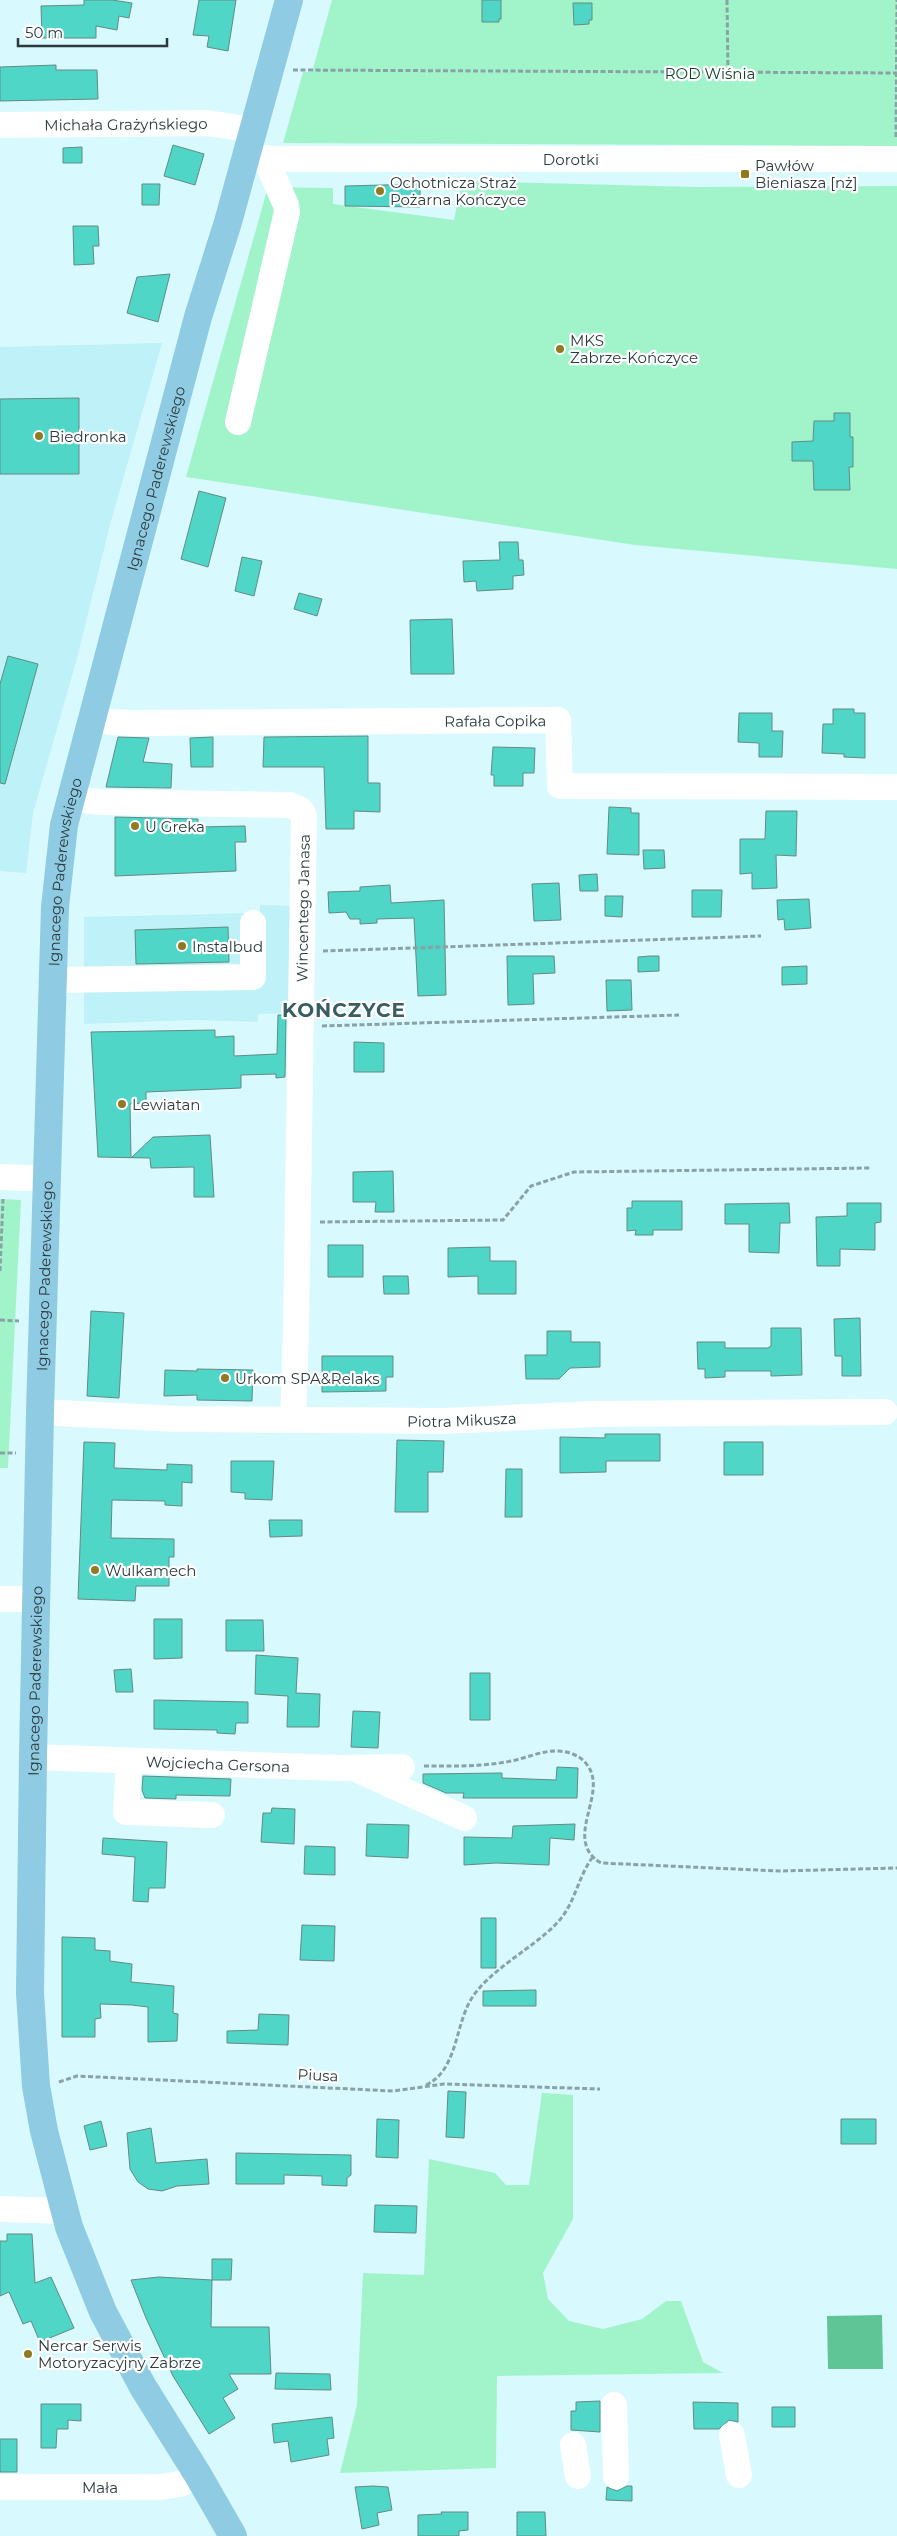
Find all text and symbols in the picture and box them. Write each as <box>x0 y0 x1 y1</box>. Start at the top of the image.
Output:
scale bar <box>18 15 166 47</box>
text: 50 m <box>25 23 63 42</box>
park label: ROD Wiśnia <box>665 64 755 83</box>
street label: Michała Grażyńskiego <box>44 113 208 134</box>
street label: Dorotki <box>543 150 599 169</box>
place label: Pawłów Bieniasza [nż] <box>755 156 858 192</box>
marker: Pawłów Bieniasza [nż] <box>739 168 751 180</box>
place label: Ochotnicza Straż Pożarna Kończyce <box>390 173 526 209</box>
marker: Ochotnicza Straż Pożarna Kończyce <box>374 185 386 197</box>
place label: MKS Zabrze-Kończyce <box>570 331 698 367</box>
marker: MKS Zabrze-Kończyce <box>554 343 566 355</box>
street label: Ignacego Paderewskiego <box>122 384 189 573</box>
place label: Biedronka <box>49 427 127 446</box>
marker: Biedronka <box>33 430 45 442</box>
street label: Rafała Copika <box>444 711 546 730</box>
street label: Ignacego Paderewskiego <box>44 776 86 967</box>
place label: U Greka <box>145 817 205 836</box>
marker: U Greka <box>129 820 141 832</box>
street label: Wincentego Janasa <box>292 834 314 982</box>
place label: Instalbud <box>192 937 263 956</box>
marker: Instalbud <box>176 940 188 952</box>
district label: KOŃCZYCE <box>282 998 406 1022</box>
place label: Lewiatan <box>132 1095 200 1114</box>
marker: Lewiatan <box>116 1098 128 1110</box>
street label: Ignacego Paderewskiego <box>32 1180 56 1371</box>
place label: Urkom SPA&Relaks <box>235 1369 380 1388</box>
marker: Urkom SPA&Relaks <box>219 1372 231 1384</box>
street label: Piotra Mikusza <box>407 1408 517 1431</box>
place label: Wulkamech <box>105 1561 196 1580</box>
marker: Wulkamech <box>89 1564 101 1576</box>
street label: Ignacego Paderewskiego <box>23 1585 46 1776</box>
street label: Wojciecha Gersona <box>145 1752 290 1776</box>
street label: Piusa <box>297 2064 339 2086</box>
place label: Nercar Serwis Motoryzacyjny Zabrze <box>38 2336 201 2372</box>
marker: Nercar Serwis Motoryzacyjny Zabrze <box>22 2348 34 2360</box>
street label: Mała <box>82 2478 118 2497</box>

